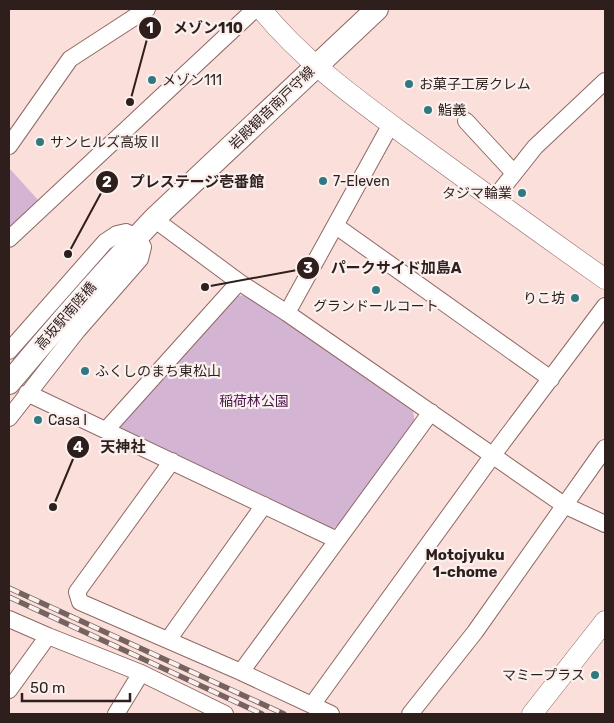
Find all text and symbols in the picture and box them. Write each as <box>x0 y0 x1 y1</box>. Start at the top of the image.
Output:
callout: メゾン110 <box>138 13 253 43</box>
text: 1 <box>146 19 154 37</box>
text: メゾン110 <box>173 19 243 37</box>
street label: 岩殿観音南戸守線 <box>226 63 318 153</box>
place label: メゾン111 <box>162 72 222 89</box>
marker: メゾン111 <box>146 74 158 86</box>
place label: お菓子工房クレム <box>419 76 531 93</box>
marker: お菓子工房クレム <box>403 78 415 90</box>
place label: 鮨義 <box>438 102 466 119</box>
marker: 鮨義 <box>422 104 434 116</box>
place label: サンヒルズ高坂Ⅱ <box>50 134 162 151</box>
marker: サンヒルズ高坂Ⅱ <box>34 136 46 148</box>
callout: プレステージ壱番館 <box>95 167 275 197</box>
text: 2 <box>102 173 112 191</box>
text: プレステージ壱番館 <box>130 173 264 191</box>
place label: 7-Eleven <box>333 173 390 190</box>
marker: 7-Eleven <box>317 175 329 187</box>
place label: タジマ輪業 <box>442 185 512 202</box>
marker: タジマ輪業 <box>516 187 528 199</box>
callout: パークサイド加島A <box>295 253 471 283</box>
text: 3 <box>303 259 313 277</box>
text: パークサイド加島A <box>331 259 462 277</box>
street label: 高坂駅南陸橋 <box>32 279 100 353</box>
marker: グランドールコート <box>370 284 382 296</box>
place label: りこ坊 <box>523 290 565 307</box>
marker: りこ坊 <box>569 292 581 304</box>
place label: グランドールコート <box>313 298 439 315</box>
place label: ふくしのまち東松山 <box>95 363 221 380</box>
marker: ふくしのまち東松山 <box>79 365 91 377</box>
park label: 稲荷林公園 <box>219 393 289 410</box>
place label: Casa I <box>48 412 87 429</box>
marker: Casa I <box>32 414 44 426</box>
callout: 天神社 <box>66 432 156 462</box>
text: 4 <box>73 438 83 456</box>
text: 天神社 <box>100 438 146 456</box>
district label: Motojyuku 1-chome <box>425 546 505 581</box>
place label: マミープラス <box>502 667 585 684</box>
marker: マミープラス <box>589 669 601 681</box>
scale bar <box>22 670 130 702</box>
text: 50 m <box>30 679 65 697</box>

